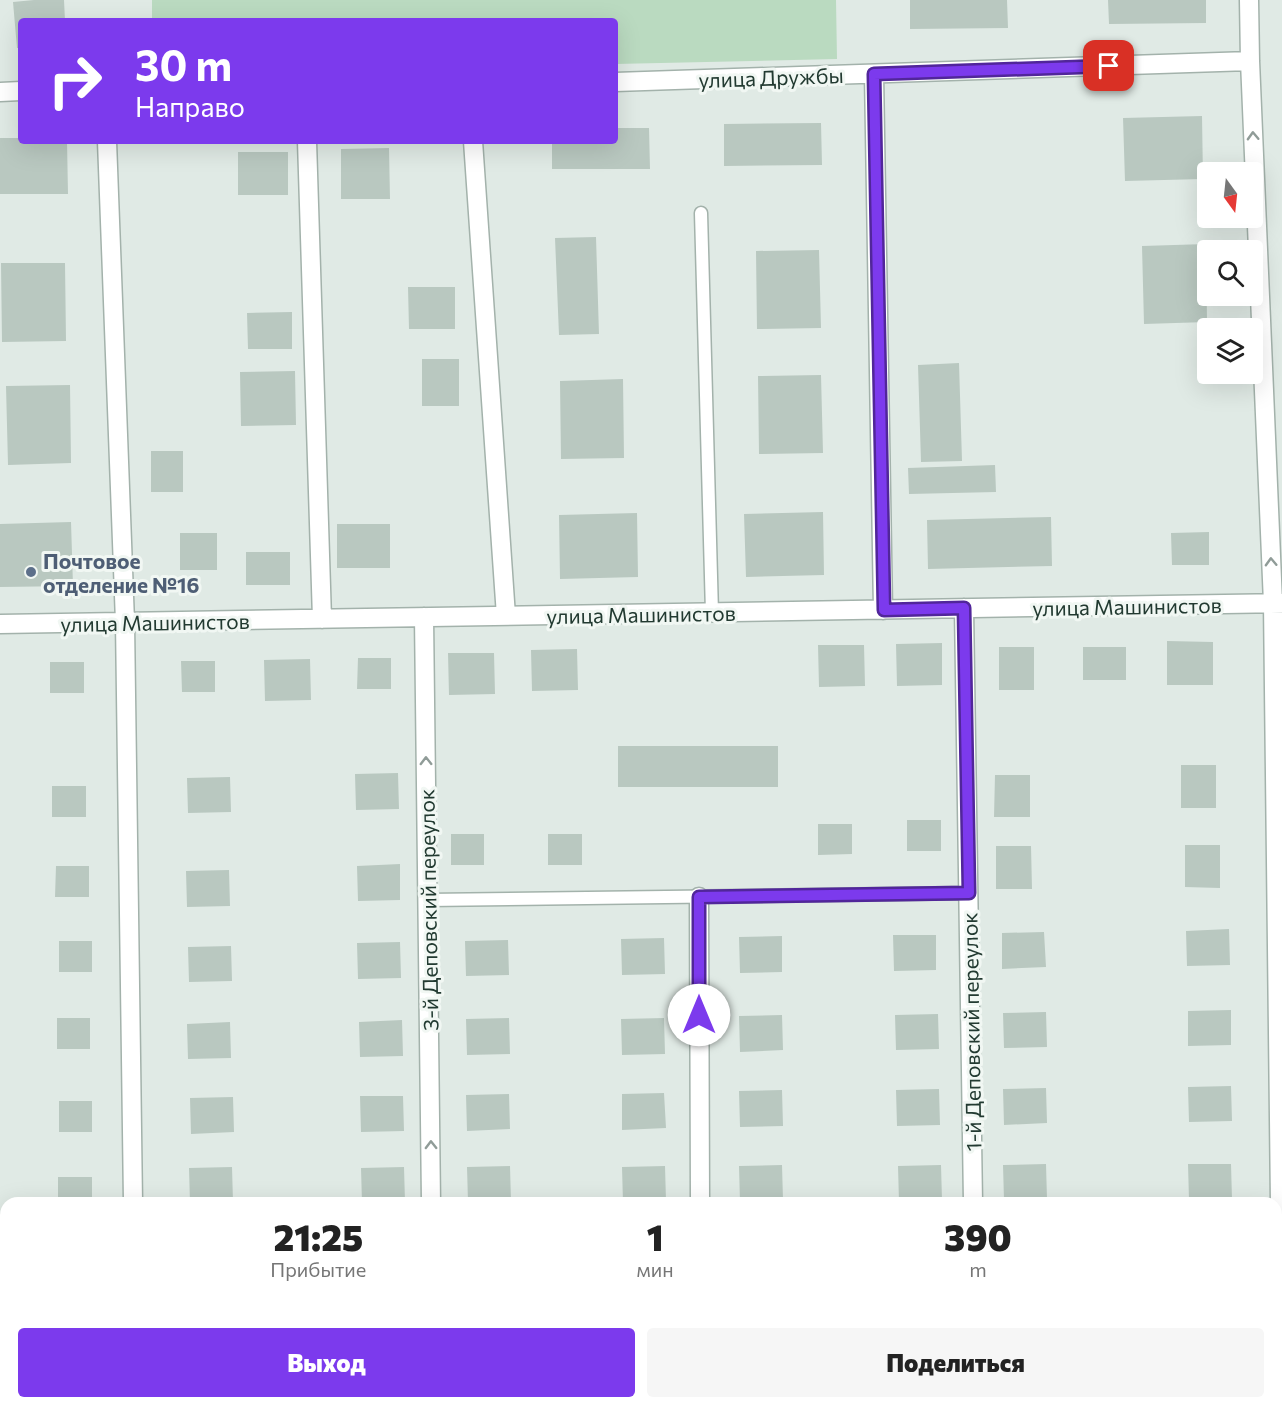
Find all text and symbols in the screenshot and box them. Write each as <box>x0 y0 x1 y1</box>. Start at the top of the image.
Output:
text: 30 m <box>135 38 232 90</box>
pin <box>1083 40 1134 91</box>
icon: right <box>36 42 114 120</box>
icon: arrive <box>1092 49 1125 82</box>
street label: улица Дружбы <box>698 62 844 92</box>
text: Направо <box>135 90 245 123</box>
one-way arrow <box>1247 131 1260 140</box>
north arrow <box>1197 162 1263 228</box>
map controls <box>1197 162 1263 384</box>
button: search <box>1197 240 1263 306</box>
button: layers <box>1197 318 1263 384</box>
place label: Почтовое отделение №16 <box>43 548 199 597</box>
one-way arrow <box>1265 557 1277 566</box>
marker: Почтовое отделение №16 <box>24 565 38 579</box>
street label: улица Машинистов <box>1032 592 1222 620</box>
street label: улица Машинистов <box>546 600 736 628</box>
street label: улица Машинистов <box>60 608 250 636</box>
one-way arrow <box>419 756 432 765</box>
street label: 3-й Деповский переулок <box>413 789 443 1031</box>
street label: 1-й Деповский переулок <box>956 912 986 1152</box>
position arrow <box>667 983 731 1047</box>
one-way arrow <box>425 1140 437 1149</box>
text: 21:25 <box>273 1214 363 1258</box>
text: 1 <box>647 1214 664 1258</box>
text: 390 <box>944 1214 1012 1258</box>
text: Прибытие <box>270 1257 366 1281</box>
text: мин <box>637 1257 674 1281</box>
text: m <box>969 1257 987 1281</box>
button: Выход <box>18 1328 635 1397</box>
button: Поделиться <box>647 1328 1264 1397</box>

